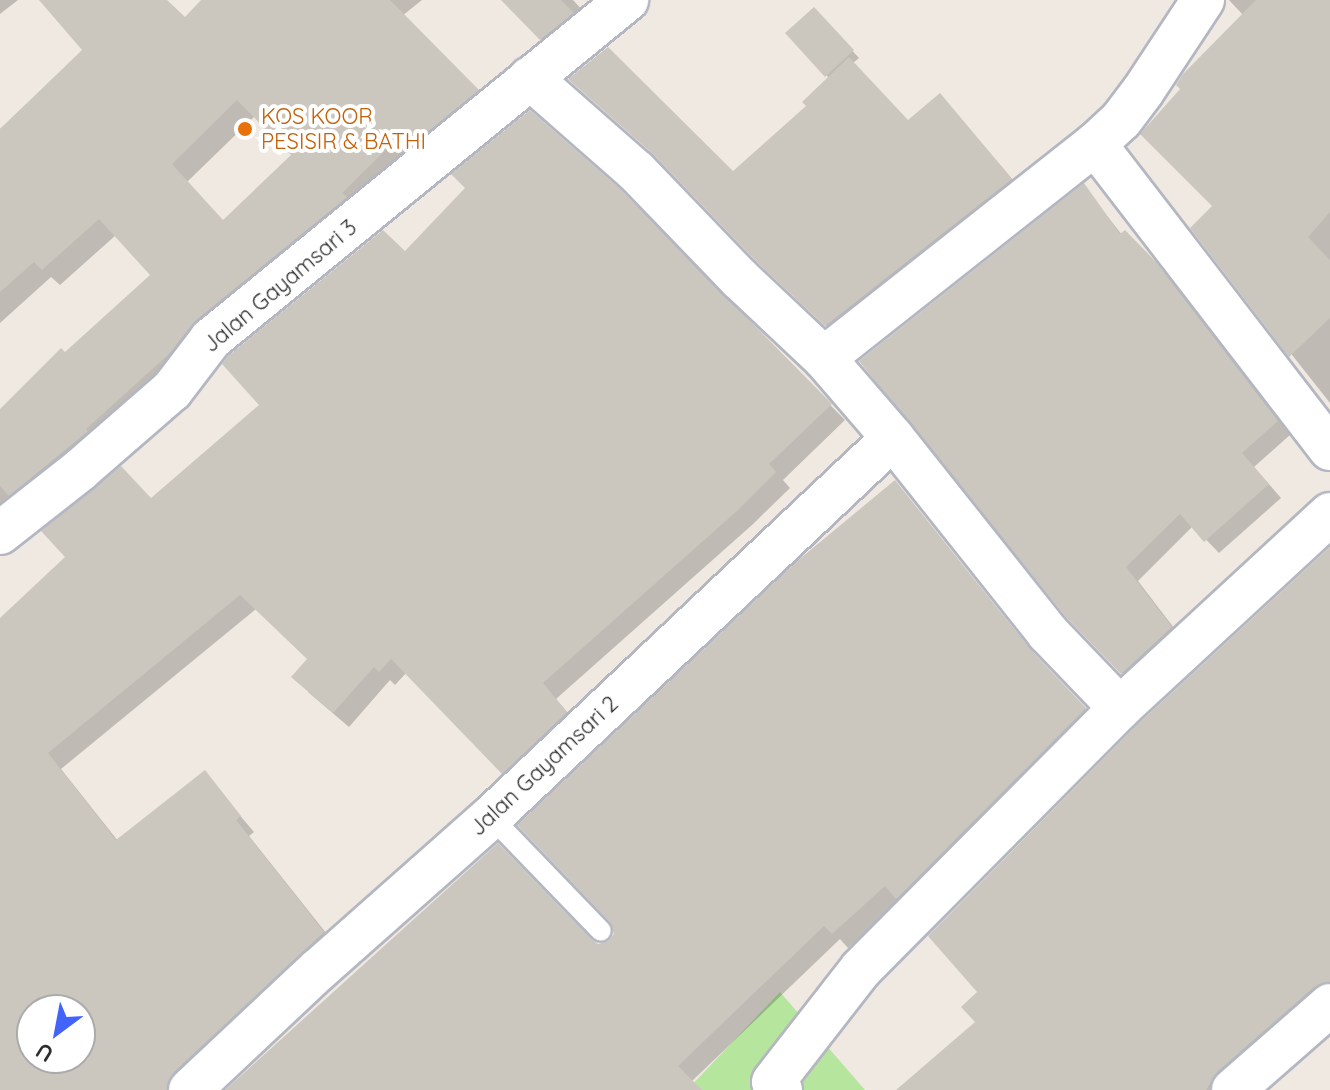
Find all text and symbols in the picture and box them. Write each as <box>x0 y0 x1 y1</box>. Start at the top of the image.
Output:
place label: KOS KOOR PESISIR & BATHI <box>261 103 426 154</box>
marker: KOS KOOR PESISIR & BATHI <box>236 120 254 138</box>
street label: Jalan Gayamsari 3 <box>198 214 362 358</box>
street label: Jalan Gayamsari 2 <box>464 691 624 841</box>
north arrow <box>16 994 96 1074</box>
text: U <box>30 1037 58 1069</box>

